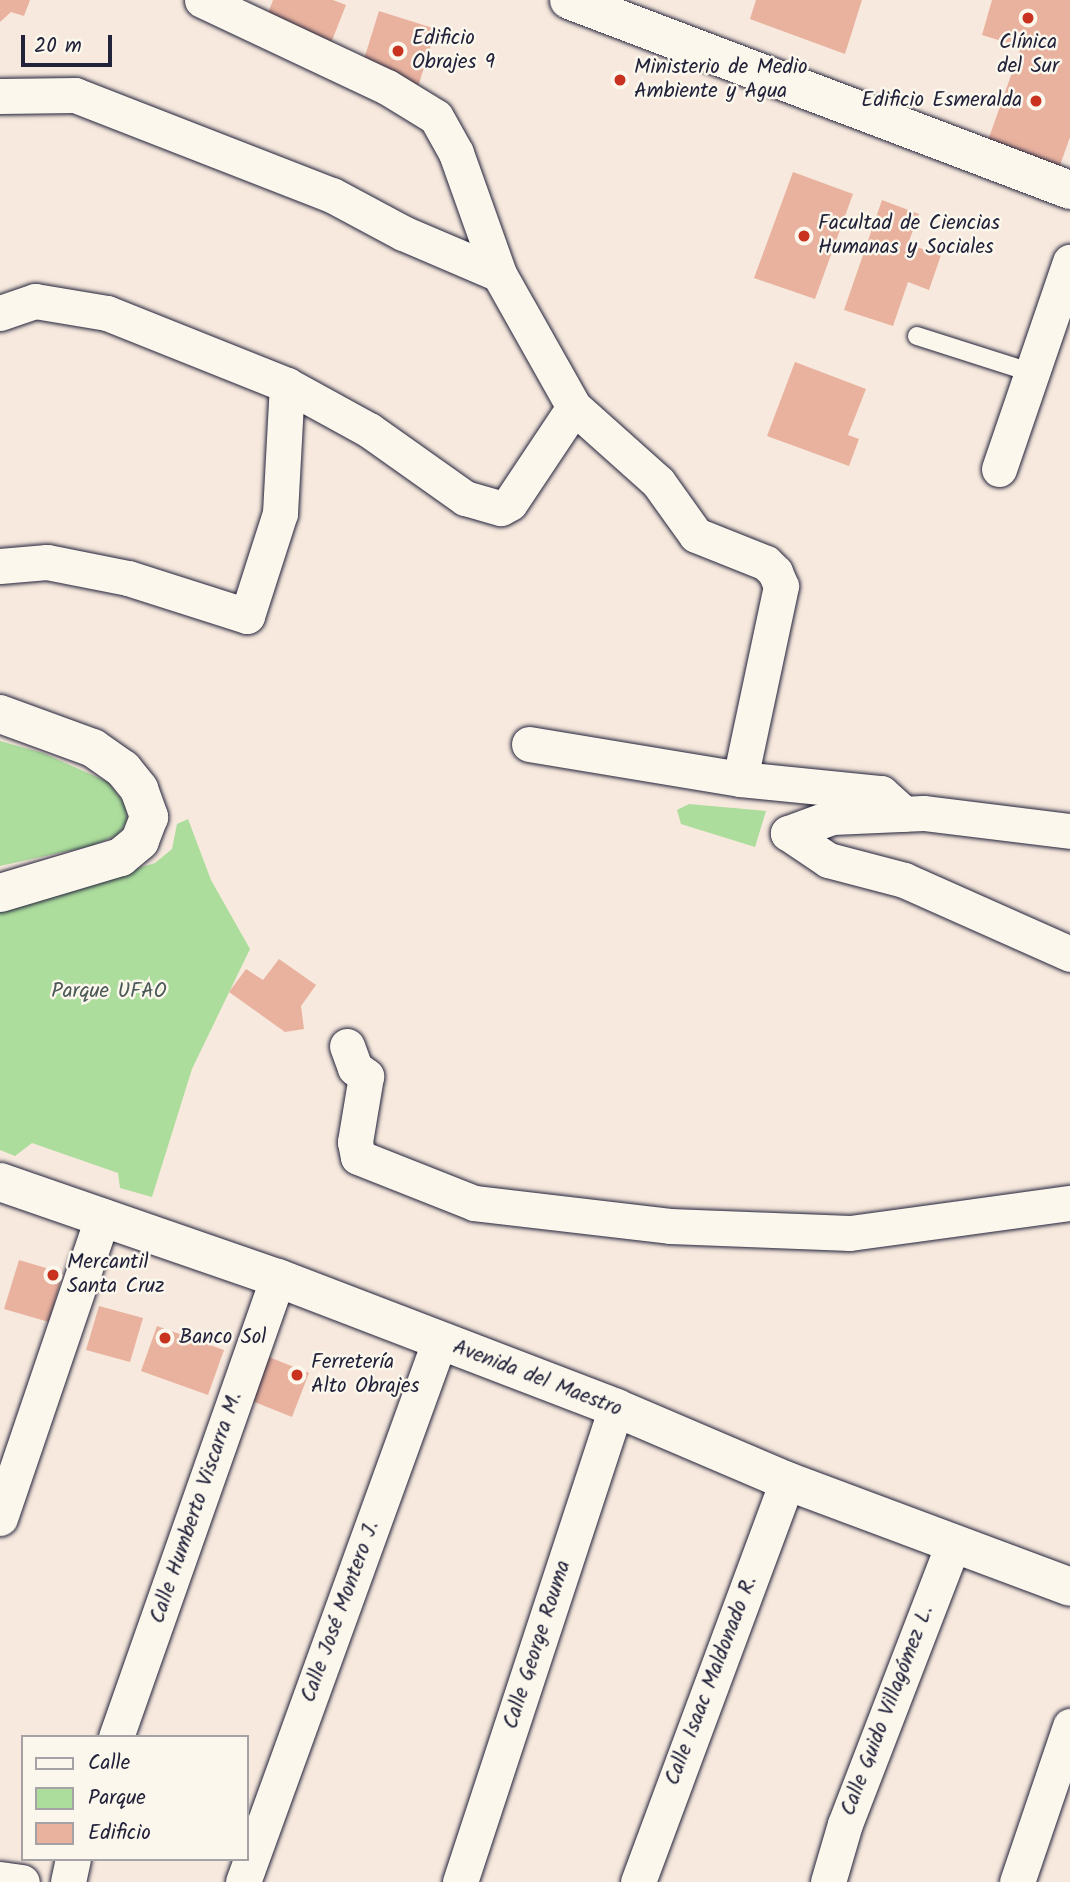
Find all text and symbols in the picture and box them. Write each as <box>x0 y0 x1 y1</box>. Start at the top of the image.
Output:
marker: Clínica del Sur <box>1018 8 1038 28</box>
scale bar <box>24 21 116 65</box>
place label: Edificio Obrajes 9 <box>412 26 495 76</box>
text: 20 m <box>34 30 82 63</box>
place label: Clínica del Sur <box>997 30 1059 80</box>
marker: Edificio Obrajes 9 <box>390 43 406 59</box>
place label: Ministerio de Medio Ambiente y Agua <box>634 55 808 105</box>
marker: Ministerio de Medio Ambiente y Agua <box>612 72 628 88</box>
place label: Edificio Esmeralda <box>861 88 1022 114</box>
marker: Edificio Esmeralda <box>1028 93 1044 109</box>
place label: Facultad de Ciencias Humanas y Sociales <box>818 211 1000 261</box>
marker: Facultad de Ciencias Humanas y Sociales <box>796 228 812 244</box>
park label: Parque UFAO <box>51 979 167 1005</box>
place label: Mercantil Santa Cruz <box>67 1250 164 1300</box>
marker: Mercantil Santa Cruz <box>45 1267 61 1283</box>
place label: Banco Sol <box>179 1325 267 1351</box>
marker: Banco Sol <box>157 1330 173 1346</box>
street label: Avenida del Maestro <box>449 1335 625 1423</box>
place label: Ferretería Alto Obrajes <box>311 1350 419 1400</box>
marker: Ferretería Alto Obrajes <box>289 1367 305 1383</box>
street label: Calle Humberto Viscarra M. <box>146 1389 248 1627</box>
street label: Calle José Montero J. <box>296 1518 386 1706</box>
street label: Calle George Rouma <box>499 1558 577 1732</box>
street label: Calle Isaac Maldonado R. <box>661 1573 763 1789</box>
street label: Calle Guido Villagómez L. <box>836 1602 940 1820</box>
legend <box>21 1735 248 1861</box>
text: Calle <box>88 1747 130 1780</box>
text: Parque <box>88 1782 146 1815</box>
text: Edificio <box>88 1817 151 1850</box>

